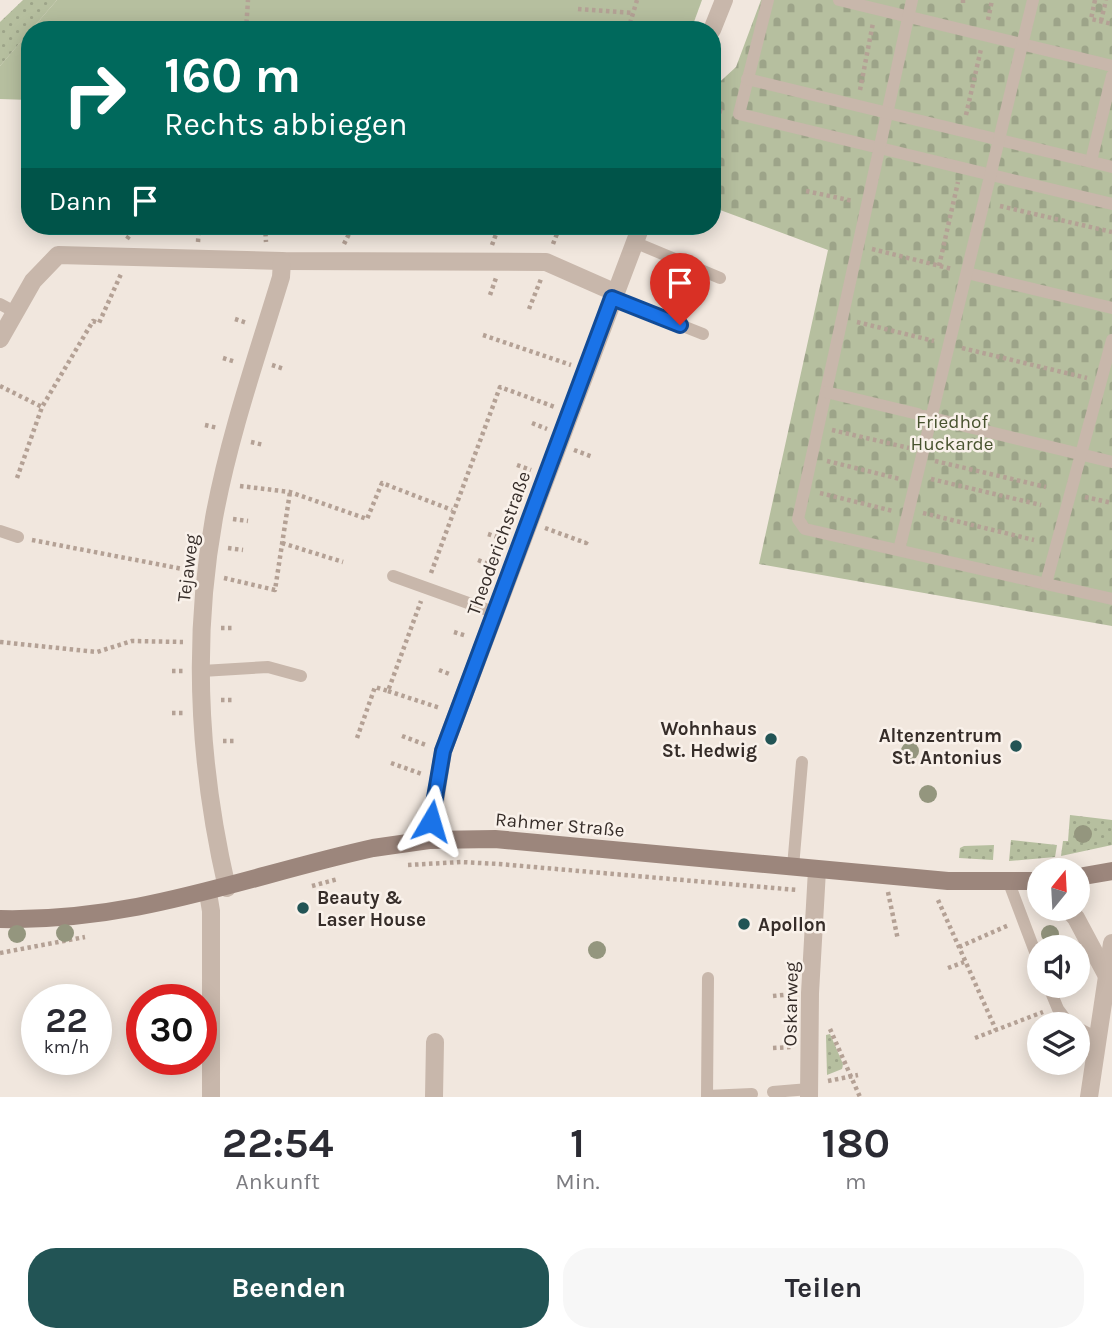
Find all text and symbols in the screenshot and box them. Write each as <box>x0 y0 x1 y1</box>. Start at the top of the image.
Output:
text: 160 m <box>164 47 301 104</box>
icon: right <box>49 49 140 140</box>
text: Rechts abbiegen <box>164 106 408 143</box>
icon: arrive <box>126 182 164 220</box>
text: Dann <box>49 186 112 217</box>
pin <box>650 253 710 325</box>
icon: arrive <box>661 264 699 302</box>
park label: Friedhof Huckarde <box>910 411 994 455</box>
street label: Theoderichstraße <box>463 468 535 618</box>
street label: Tejaweg <box>173 533 203 603</box>
place label: Wohnhaus St. Hedwig <box>660 718 757 762</box>
place label: Altenzentrum St. Antonius <box>879 725 1002 769</box>
marker: Wohnhaus St. Hedwig <box>763 731 779 747</box>
marker: Altenzentrum St. Antonius <box>1008 738 1024 754</box>
position arrow <box>394 784 468 858</box>
street label: Rahmer Straße <box>494 808 626 842</box>
north arrow <box>1027 858 1090 920</box>
map controls <box>1027 858 1090 1075</box>
place label: Beauty & Laser House <box>317 887 426 931</box>
marker: Beauty & Laser House <box>295 900 311 916</box>
place label: Apollon <box>758 914 826 936</box>
marker: Apollon <box>736 916 752 932</box>
button: sound <box>1027 935 1090 998</box>
street label: Oskarweg <box>779 961 803 1046</box>
speed limit sign: 30 <box>126 984 217 1075</box>
text: 22 <box>45 1000 88 1041</box>
button: layers <box>1027 1012 1090 1075</box>
text: km/h <box>44 1036 89 1058</box>
text: 22:54 <box>222 1118 333 1168</box>
text: 1 <box>570 1118 585 1168</box>
text: 180 <box>821 1118 890 1168</box>
text: Ankunft <box>235 1168 320 1195</box>
text: Min. <box>555 1168 600 1195</box>
text: m <box>845 1168 867 1195</box>
button: Beenden <box>28 1248 549 1328</box>
button: Teilen <box>563 1248 1084 1328</box>

